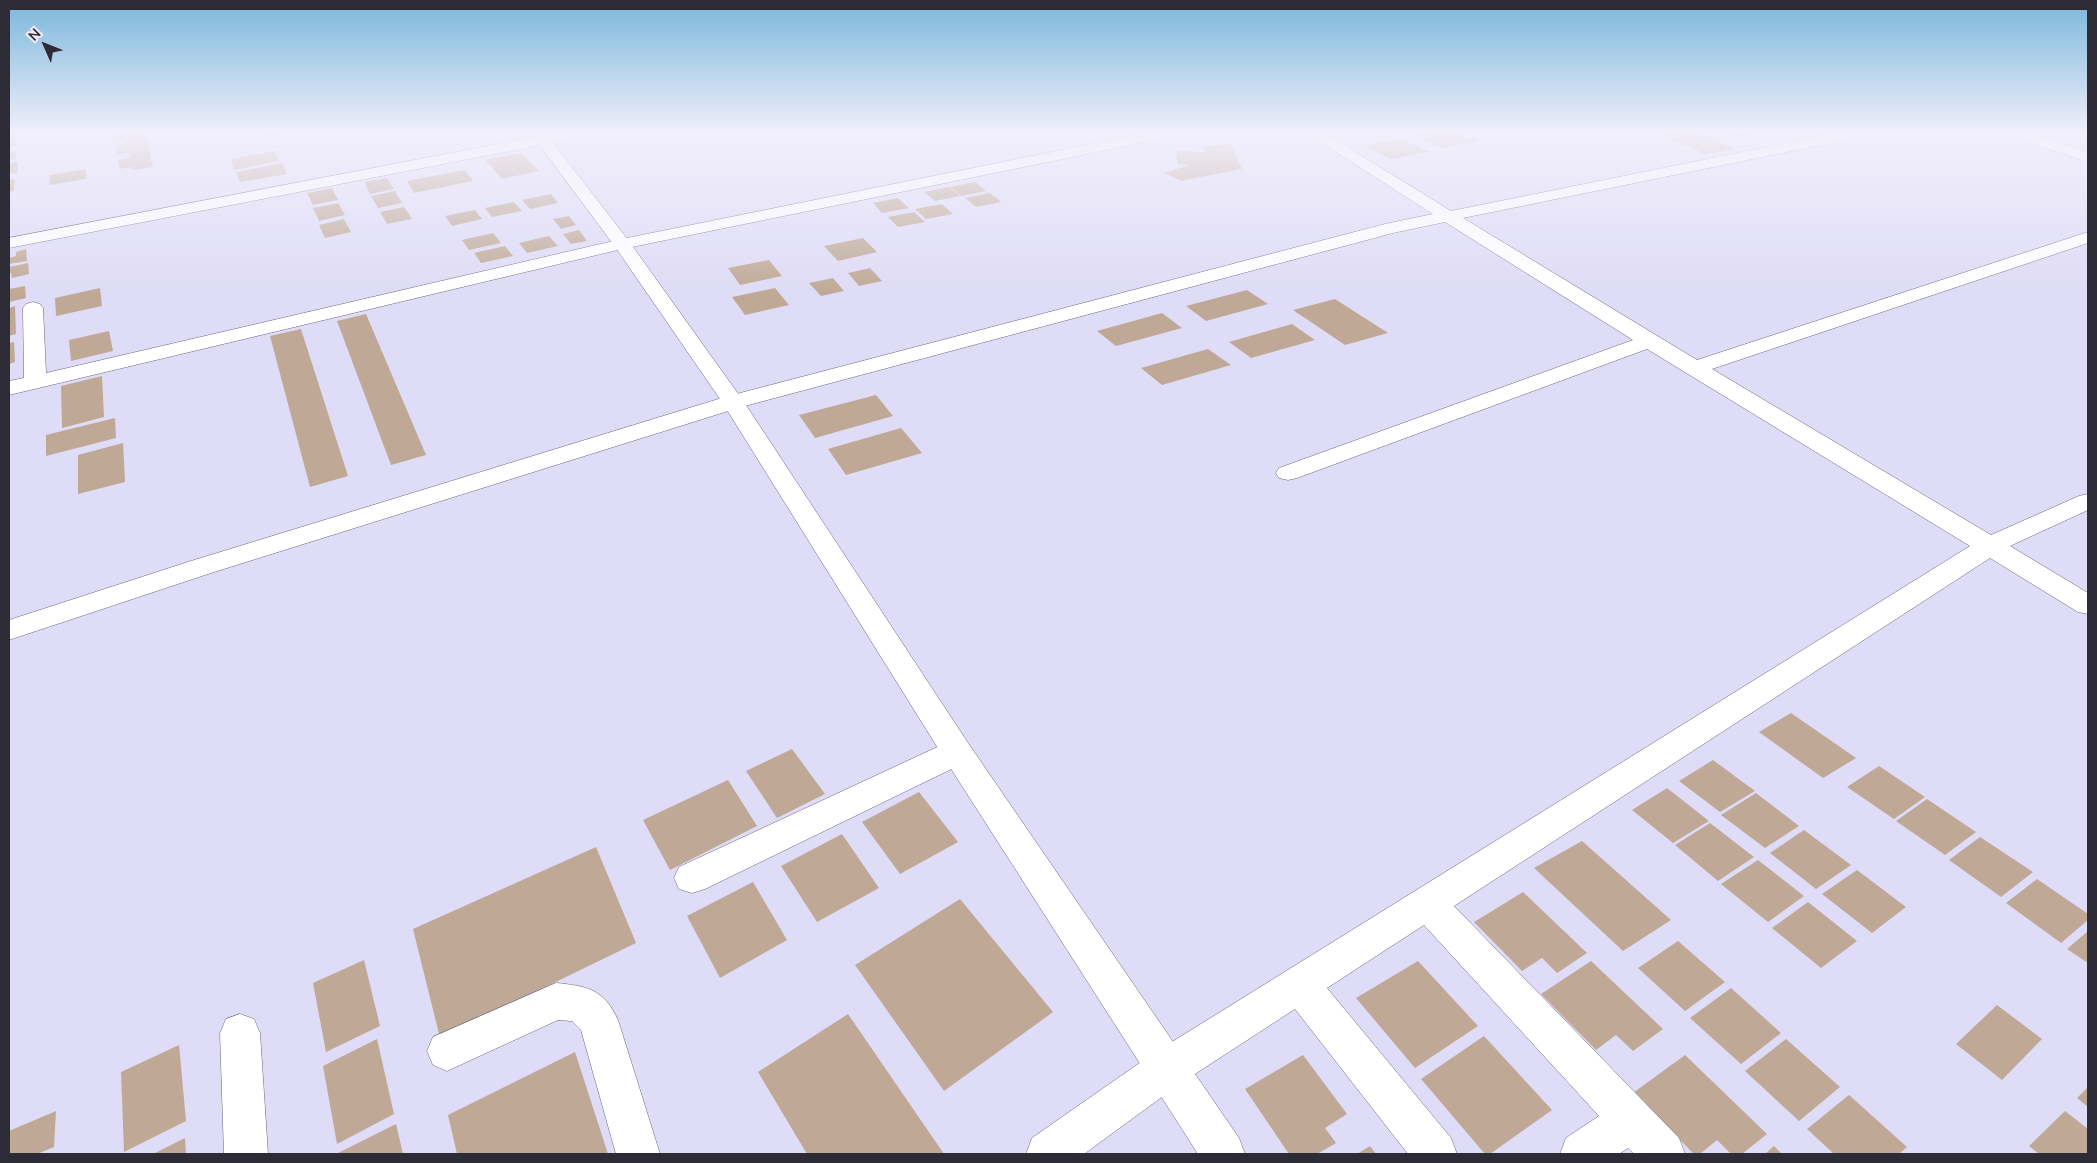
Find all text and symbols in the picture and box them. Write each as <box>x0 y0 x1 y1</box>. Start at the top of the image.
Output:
north arrow <box>20 20 70 70</box>
text: N <box>24 25 44 45</box>

